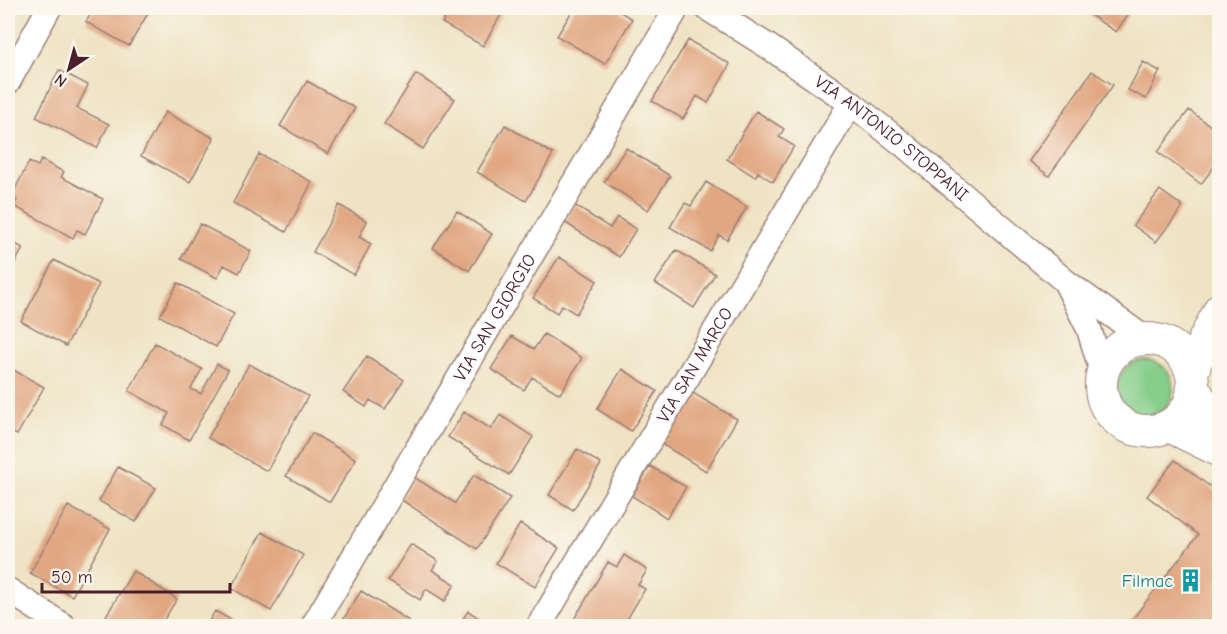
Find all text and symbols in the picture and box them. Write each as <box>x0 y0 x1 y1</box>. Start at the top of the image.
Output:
north arrow <box>39 39 99 99</box>
text: N <box>51 70 70 91</box>
street label: VIA ANTONIO STOPPANI <box>811 71 973 205</box>
street label: VIA SAN GIORGIO <box>449 250 540 385</box>
street label: VIA SAN MARCO <box>652 304 737 426</box>
scale bar <box>42 556 230 594</box>
text: 50 m <box>51 567 93 588</box>
building icon: Filmac <box>1178 568 1204 594</box>
place label: Filmac <box>1122 571 1173 592</box>

